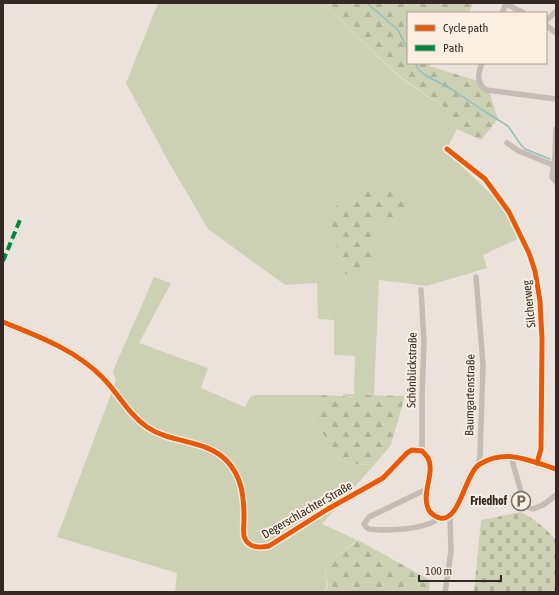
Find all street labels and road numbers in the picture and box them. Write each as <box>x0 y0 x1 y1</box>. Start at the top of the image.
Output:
street label: Silcherweg <box>519 279 538 328</box>
street label: Schönblickstraße <box>404 332 420 408</box>
street label: Baumgartenstraße <box>462 354 478 436</box>
street label: Degerschlachter Straße <box>259 478 355 542</box>

